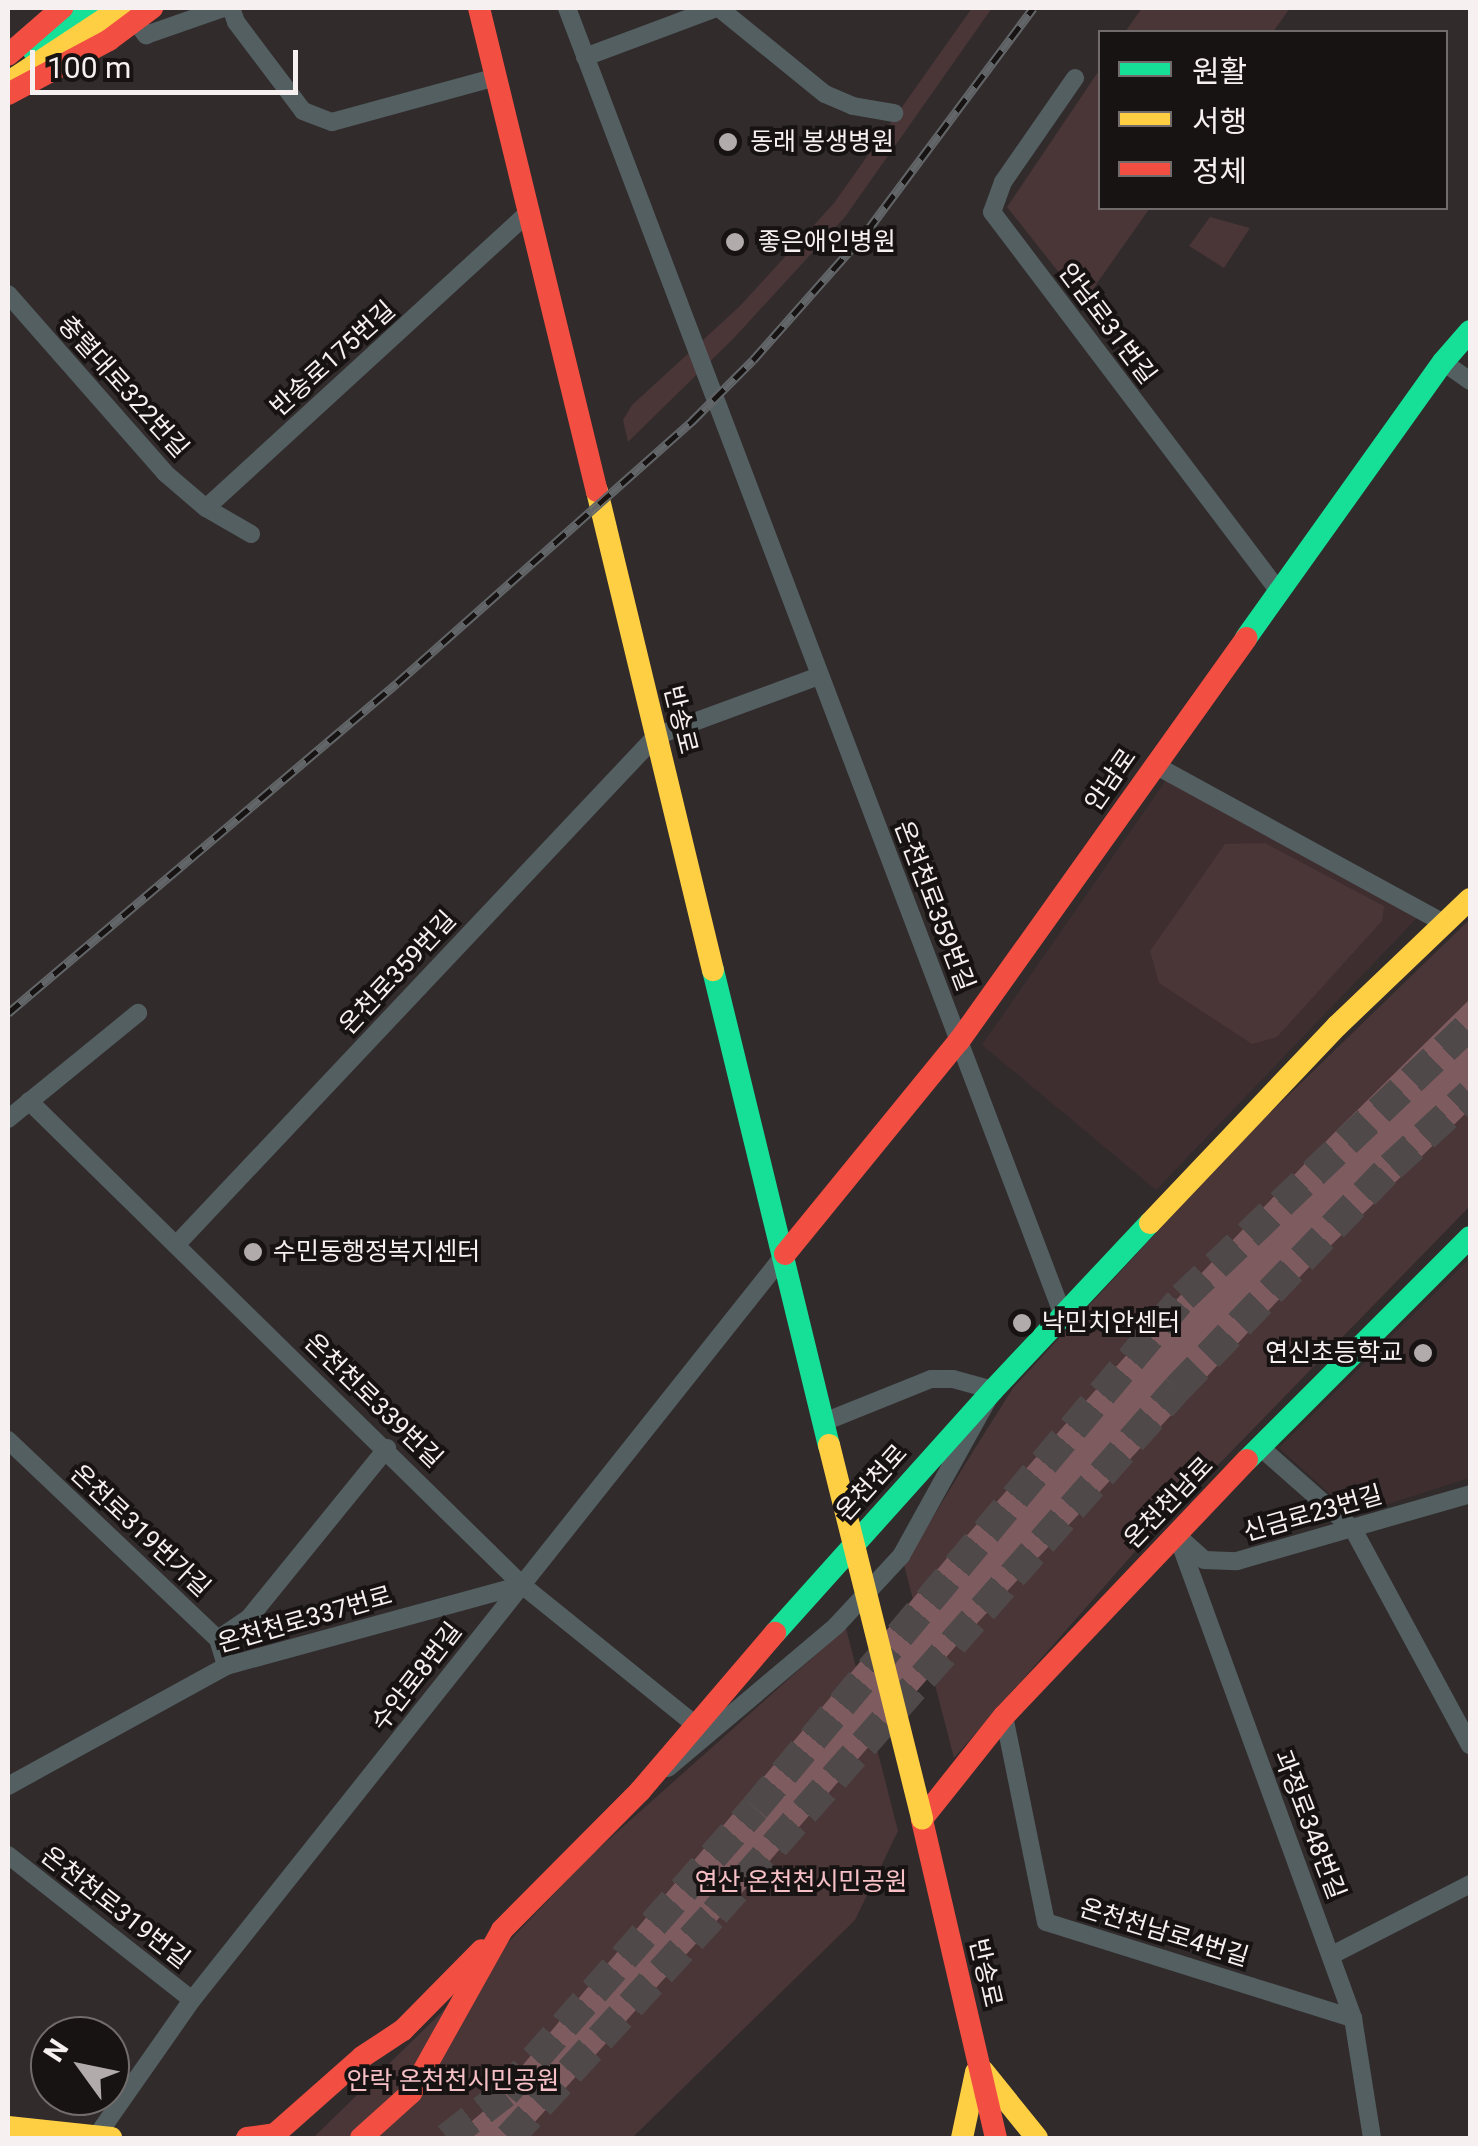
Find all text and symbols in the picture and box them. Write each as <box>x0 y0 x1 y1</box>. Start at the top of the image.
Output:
scale bar <box>35 30 302 92</box>
legend <box>1098 30 1448 210</box>
text: 100 m <box>47 50 131 85</box>
text: 원활 <box>1192 54 1247 89</box>
text: 서행 <box>1192 104 1247 139</box>
place label: 동래 봉생병원 <box>750 127 894 157</box>
marker: 동래 봉생병원 <box>715 129 741 155</box>
text: 정체 <box>1192 154 1247 189</box>
place label: 좋은애인병원 <box>758 227 896 257</box>
marker: 좋은애인병원 <box>722 229 748 255</box>
street label: 안남로31번길 <box>1052 258 1162 390</box>
street label: 반송로175번길 <box>265 295 401 423</box>
street label: 충렬대로322번길 <box>52 310 194 464</box>
street label: 반송로 <box>657 683 703 757</box>
street label: 안남로 <box>1079 743 1143 817</box>
street label: 온천천로359번길 <box>888 817 980 995</box>
street label: 온천로359번길 <box>333 905 463 1041</box>
place label: 수민동행정복지센터 <box>273 1237 480 1267</box>
marker: 수민동행정복지센터 <box>242 1241 264 1263</box>
place label: 낙민치안센터 <box>1042 1308 1180 1338</box>
marker: 낙민치안센터 <box>1011 1312 1033 1334</box>
street label: 온천천로339번길 <box>298 1328 448 1474</box>
place label: 연신초등학교 <box>1265 1338 1403 1368</box>
marker: 연신초등학교 <box>1412 1342 1434 1364</box>
street label: 온천천로 <box>830 1439 914 1527</box>
street label: 온천천남로 <box>1118 1451 1220 1555</box>
street label: 온천로319번가길 <box>64 1459 216 1603</box>
street label: 신금로23번길 <box>1240 1480 1386 1548</box>
street label: 온천천로337번로 <box>214 1581 396 1659</box>
street label: 수안로8번길 <box>365 1617 469 1737</box>
street label: 과정로348번길 <box>1267 1746 1351 1904</box>
street label: 온천천로319번길 <box>35 1841 195 1975</box>
park label: 연산 온천천시민공원 <box>694 1867 908 1897</box>
street label: 온천천남로4번길 <box>1076 1893 1252 1973</box>
street label: 반송로 <box>963 1936 1007 2010</box>
north arrow <box>30 2016 130 2116</box>
text: N <box>37 2033 75 2068</box>
park label: 안락 온천천시민공원 <box>346 2066 560 2096</box>

